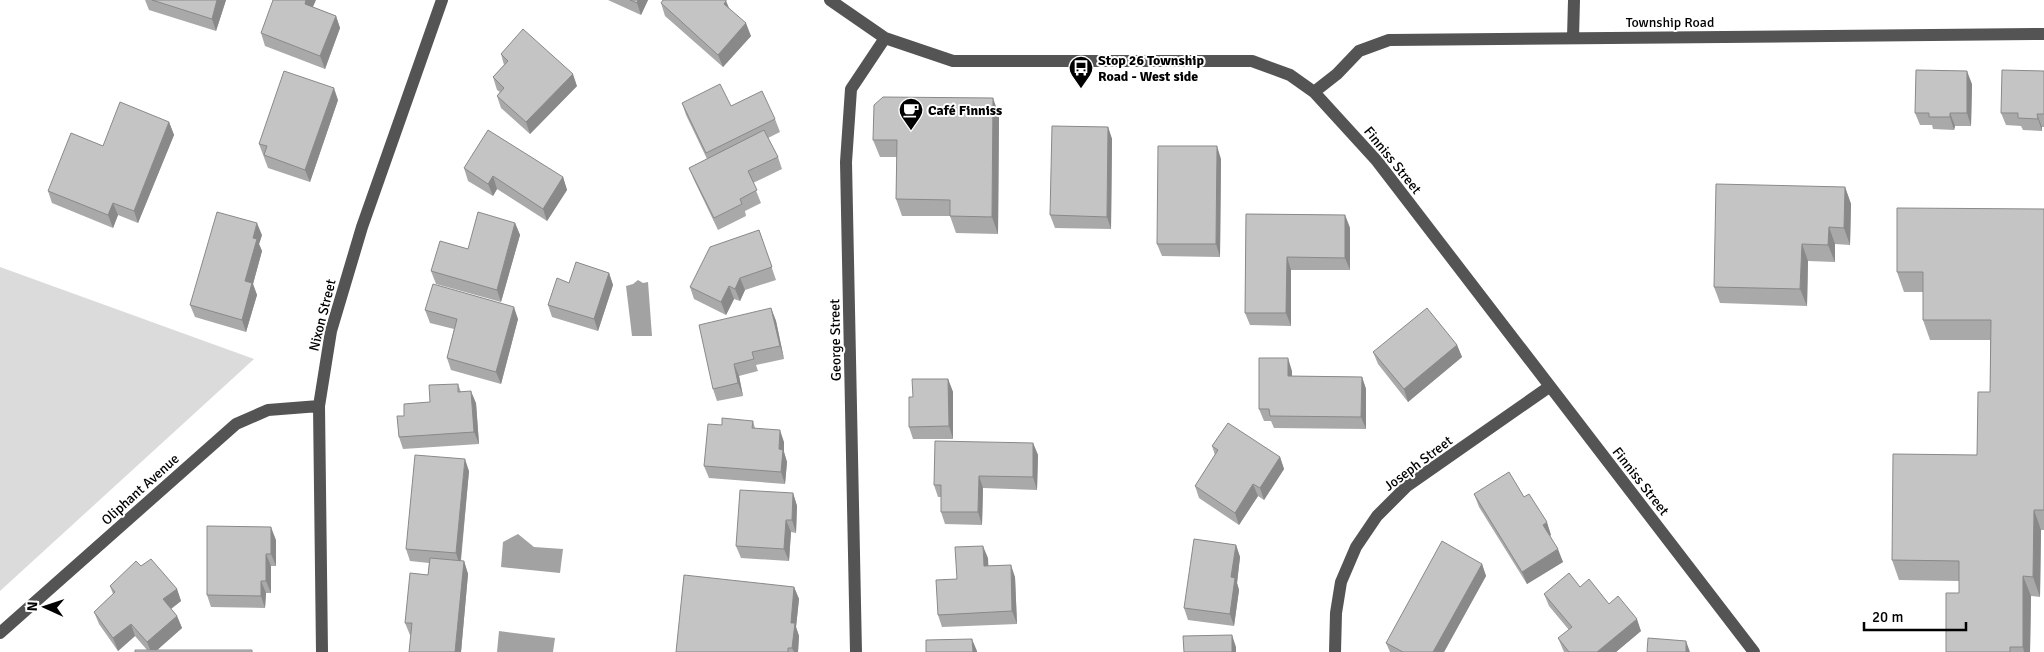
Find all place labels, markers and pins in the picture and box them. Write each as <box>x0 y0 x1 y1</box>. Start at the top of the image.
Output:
place label: Stop 26 Township Road - West side <box>1098 52 1204 85</box>
bus stop icon: Stop 26 Township Road - West side <box>1068 55 1094 89</box>
cafe icon: Café Finniss <box>898 97 924 131</box>
place label: Café Finniss <box>928 102 1002 119</box>

